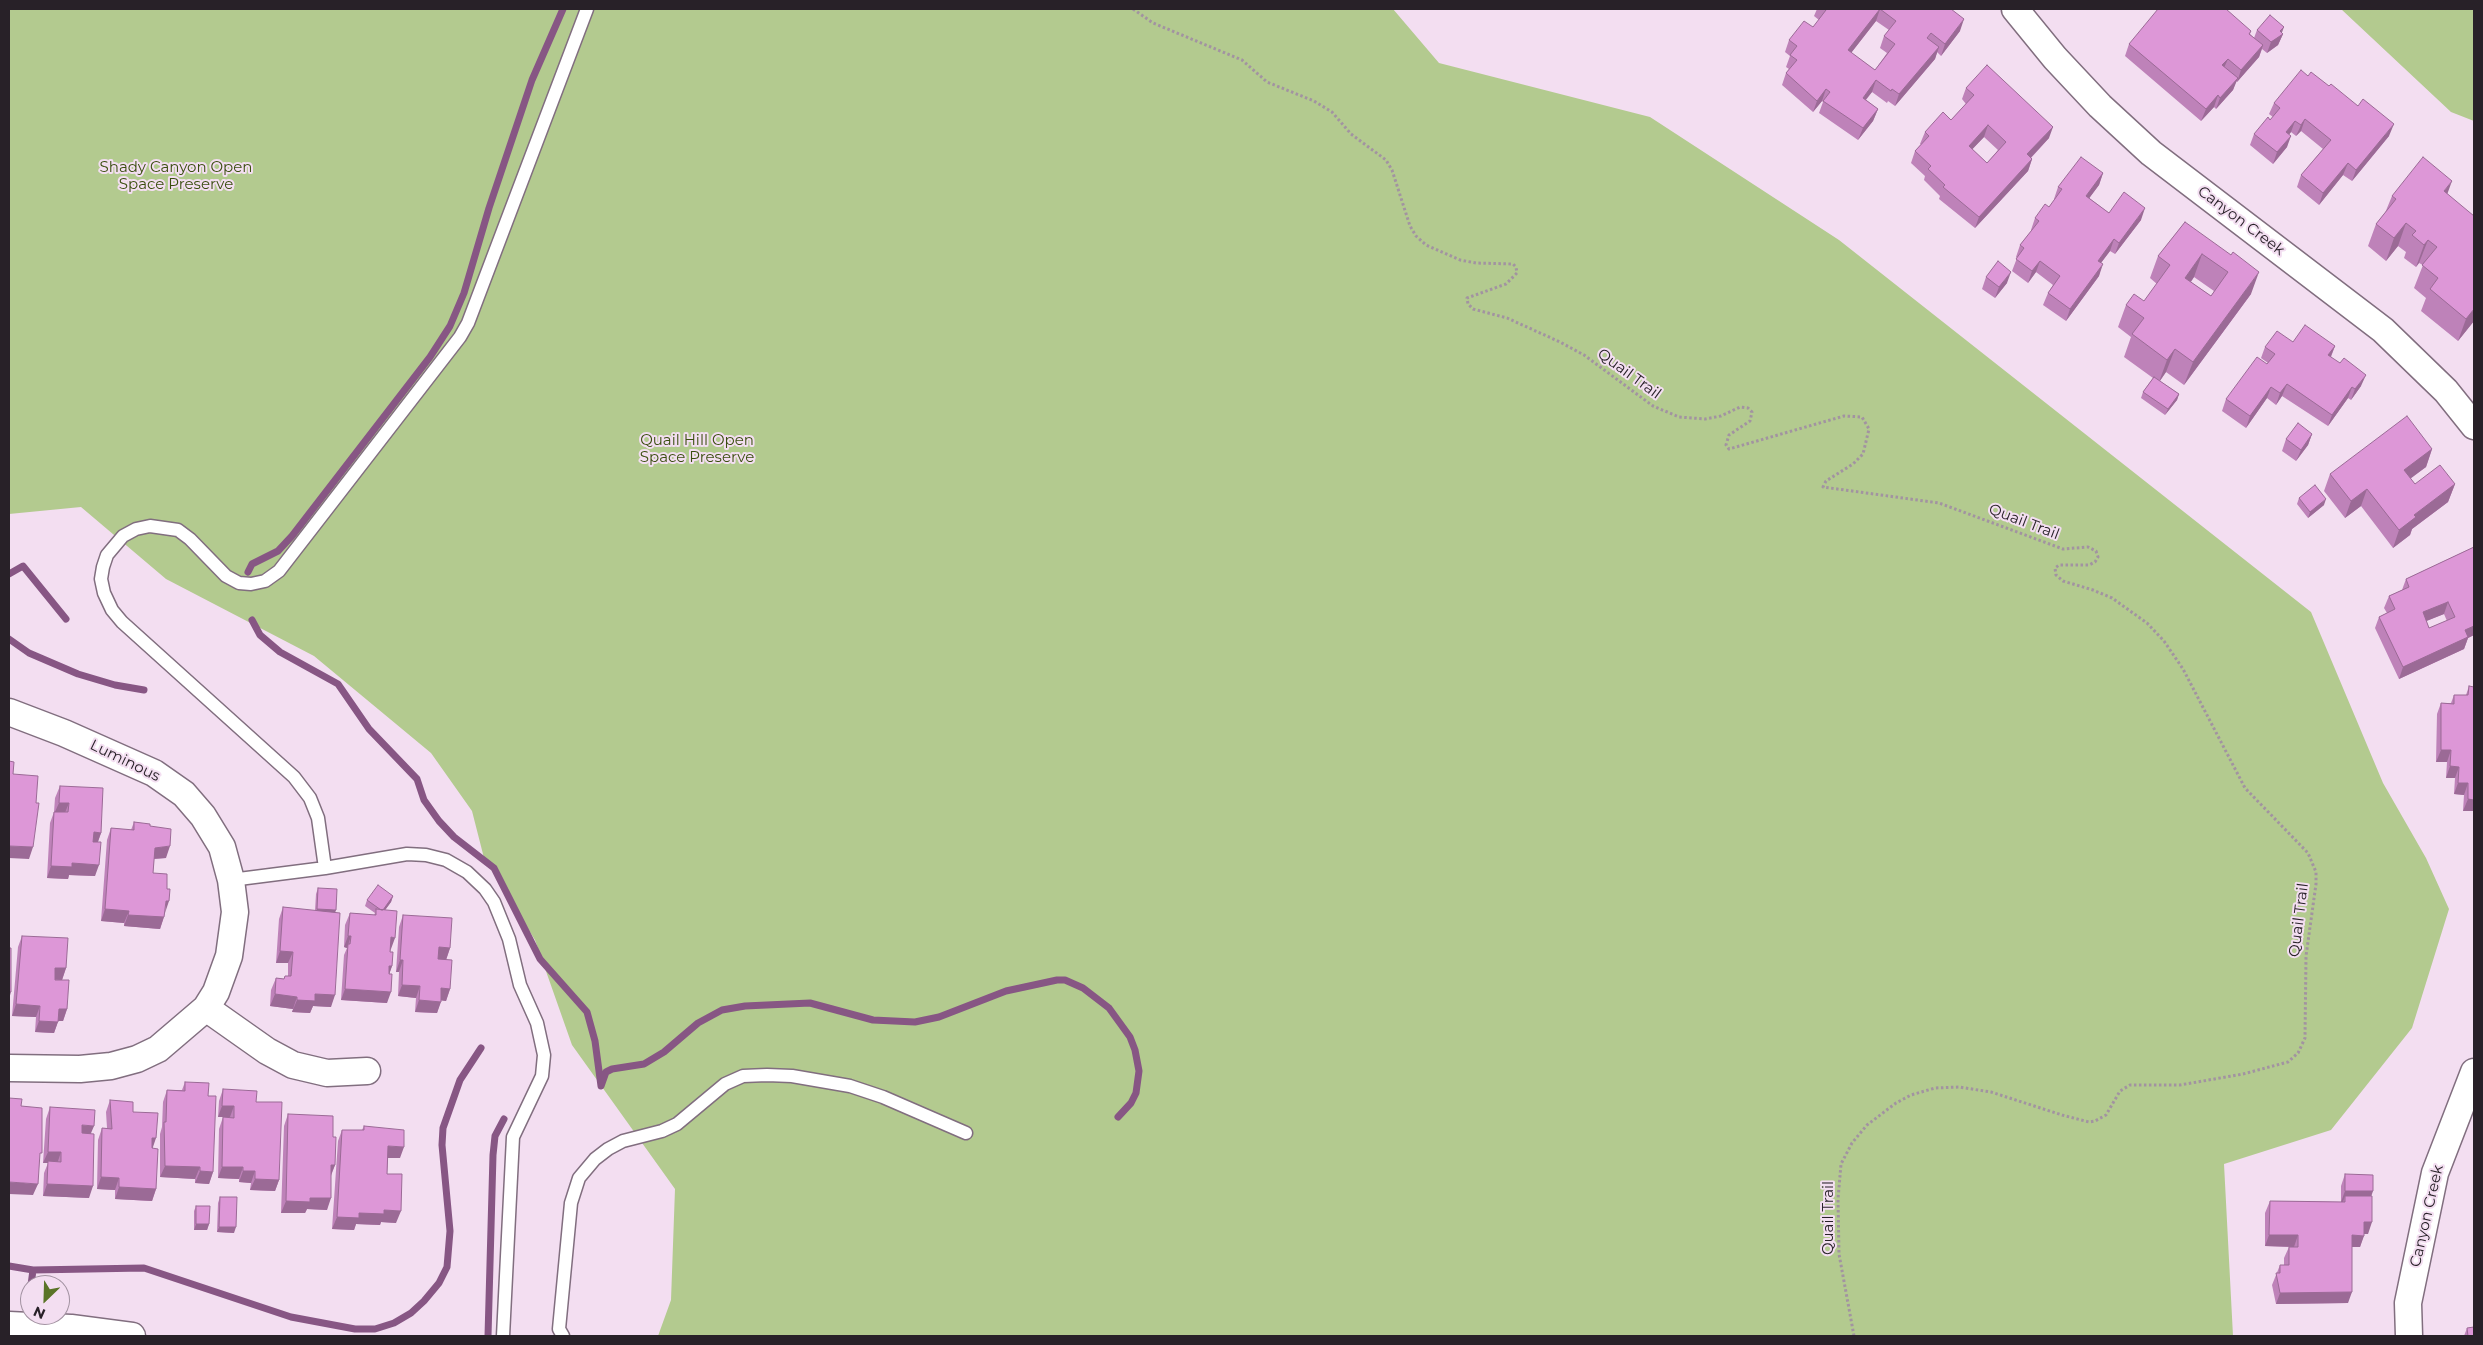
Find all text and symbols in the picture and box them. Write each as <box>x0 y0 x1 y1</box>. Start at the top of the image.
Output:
park label: Shady Canyon Open Space Preserve <box>100 159 252 194</box>
street label: Canyon Creek <box>2194 182 2288 260</box>
street label: Quail Trail <box>1594 345 1664 403</box>
park label: Quail Hill Open Space Preserve <box>640 432 754 467</box>
street label: Quail Trail <box>1986 500 2062 544</box>
street label: Luminous <box>87 736 163 786</box>
street label: Quail Trail <box>2286 882 2312 958</box>
street label: Canyon Creek <box>2407 1163 2447 1269</box>
street label: Quail Trail <box>1820 1181 1838 1255</box>
north arrow <box>20 1275 70 1325</box>
text: N <box>30 1302 48 1323</box>

